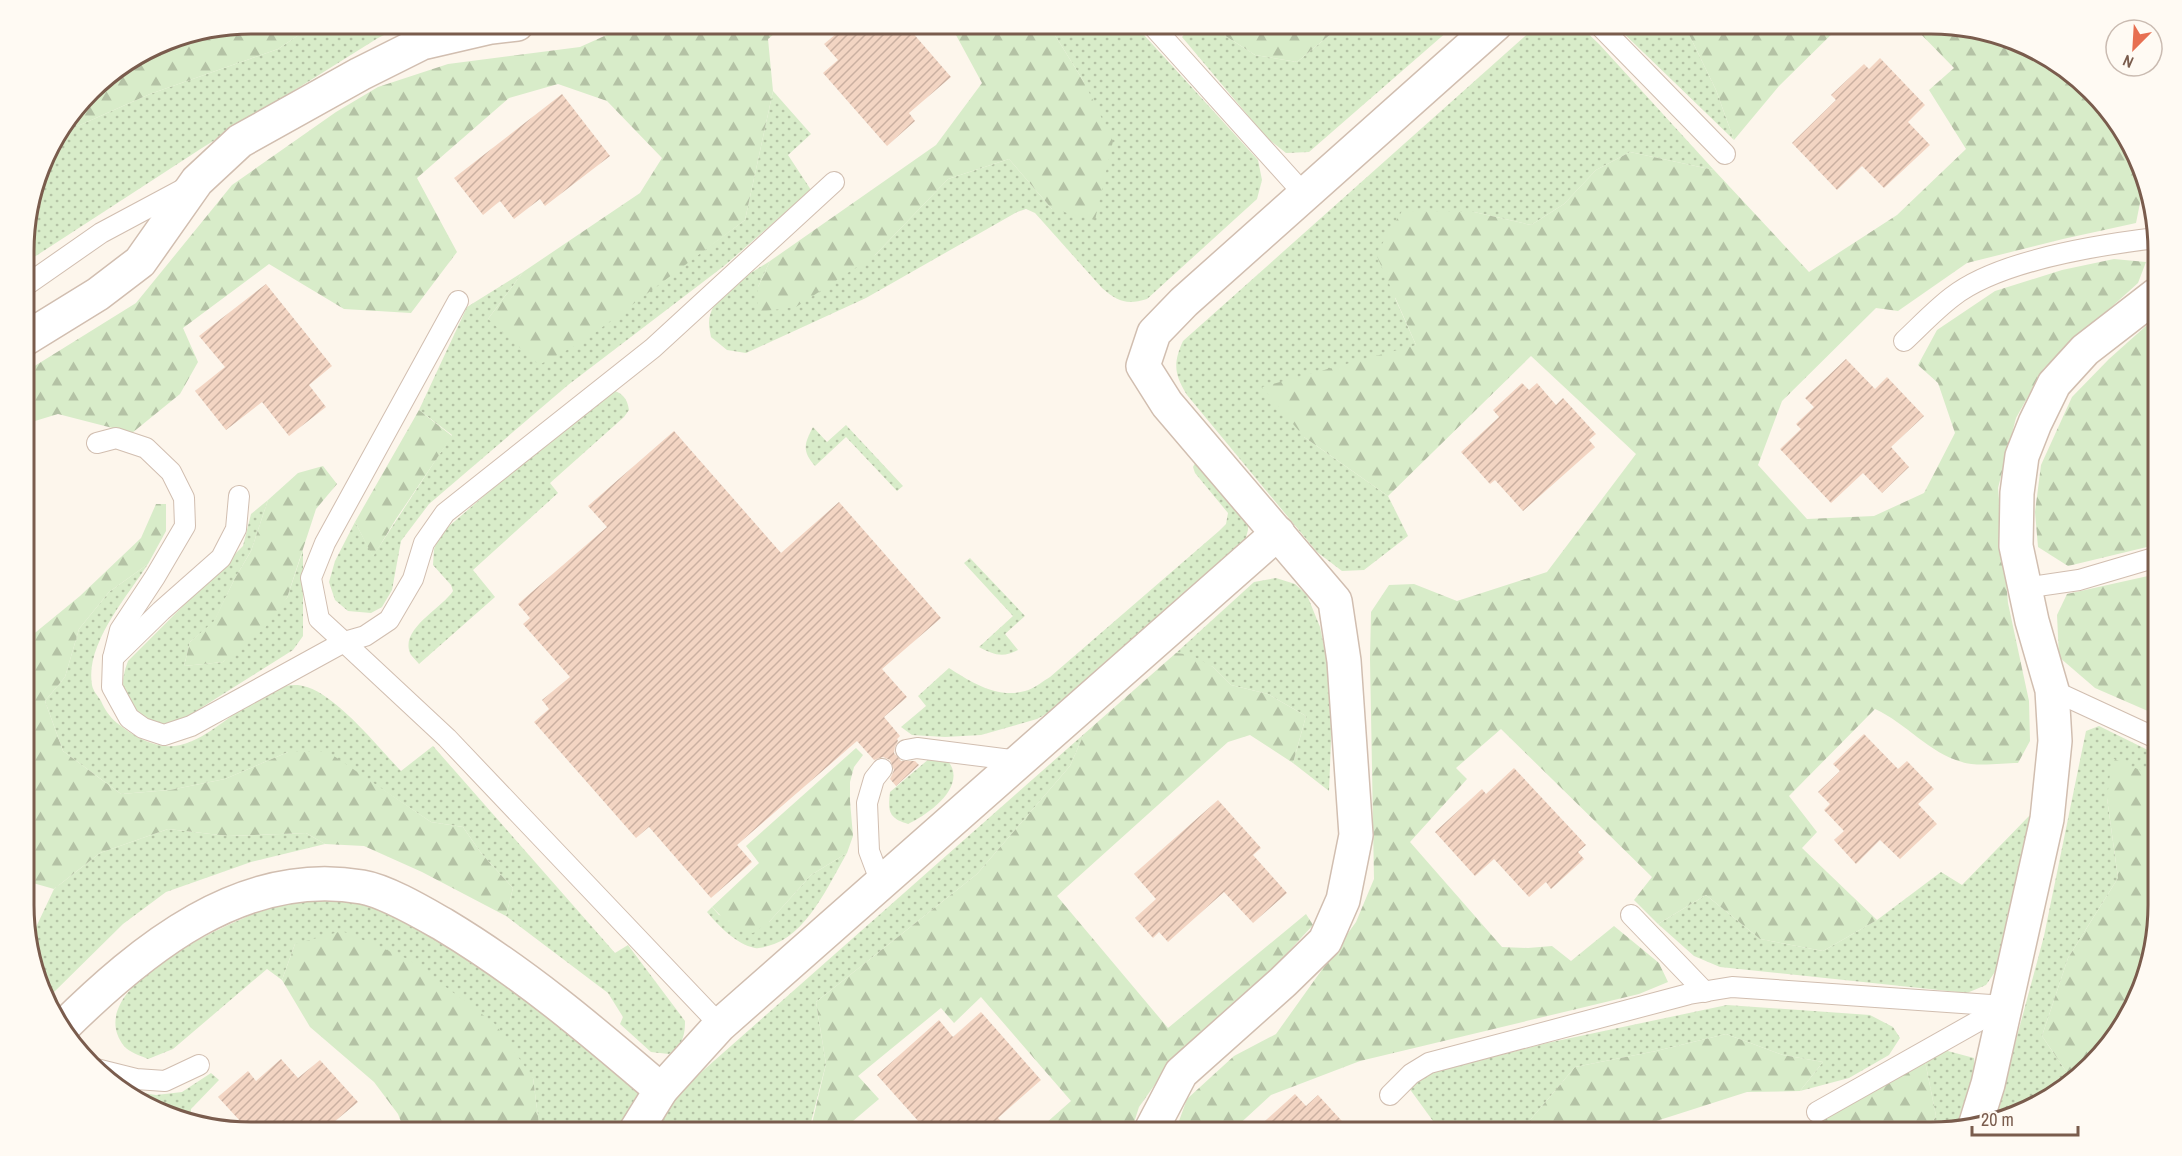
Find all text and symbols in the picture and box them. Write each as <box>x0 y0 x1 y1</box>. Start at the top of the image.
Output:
north arrow <box>2104 18 2164 78</box>
text: N <box>2119 50 2137 74</box>
scale bar <box>1972 1099 2078 1137</box>
text: 20 m <box>1981 1107 2014 1132</box>

